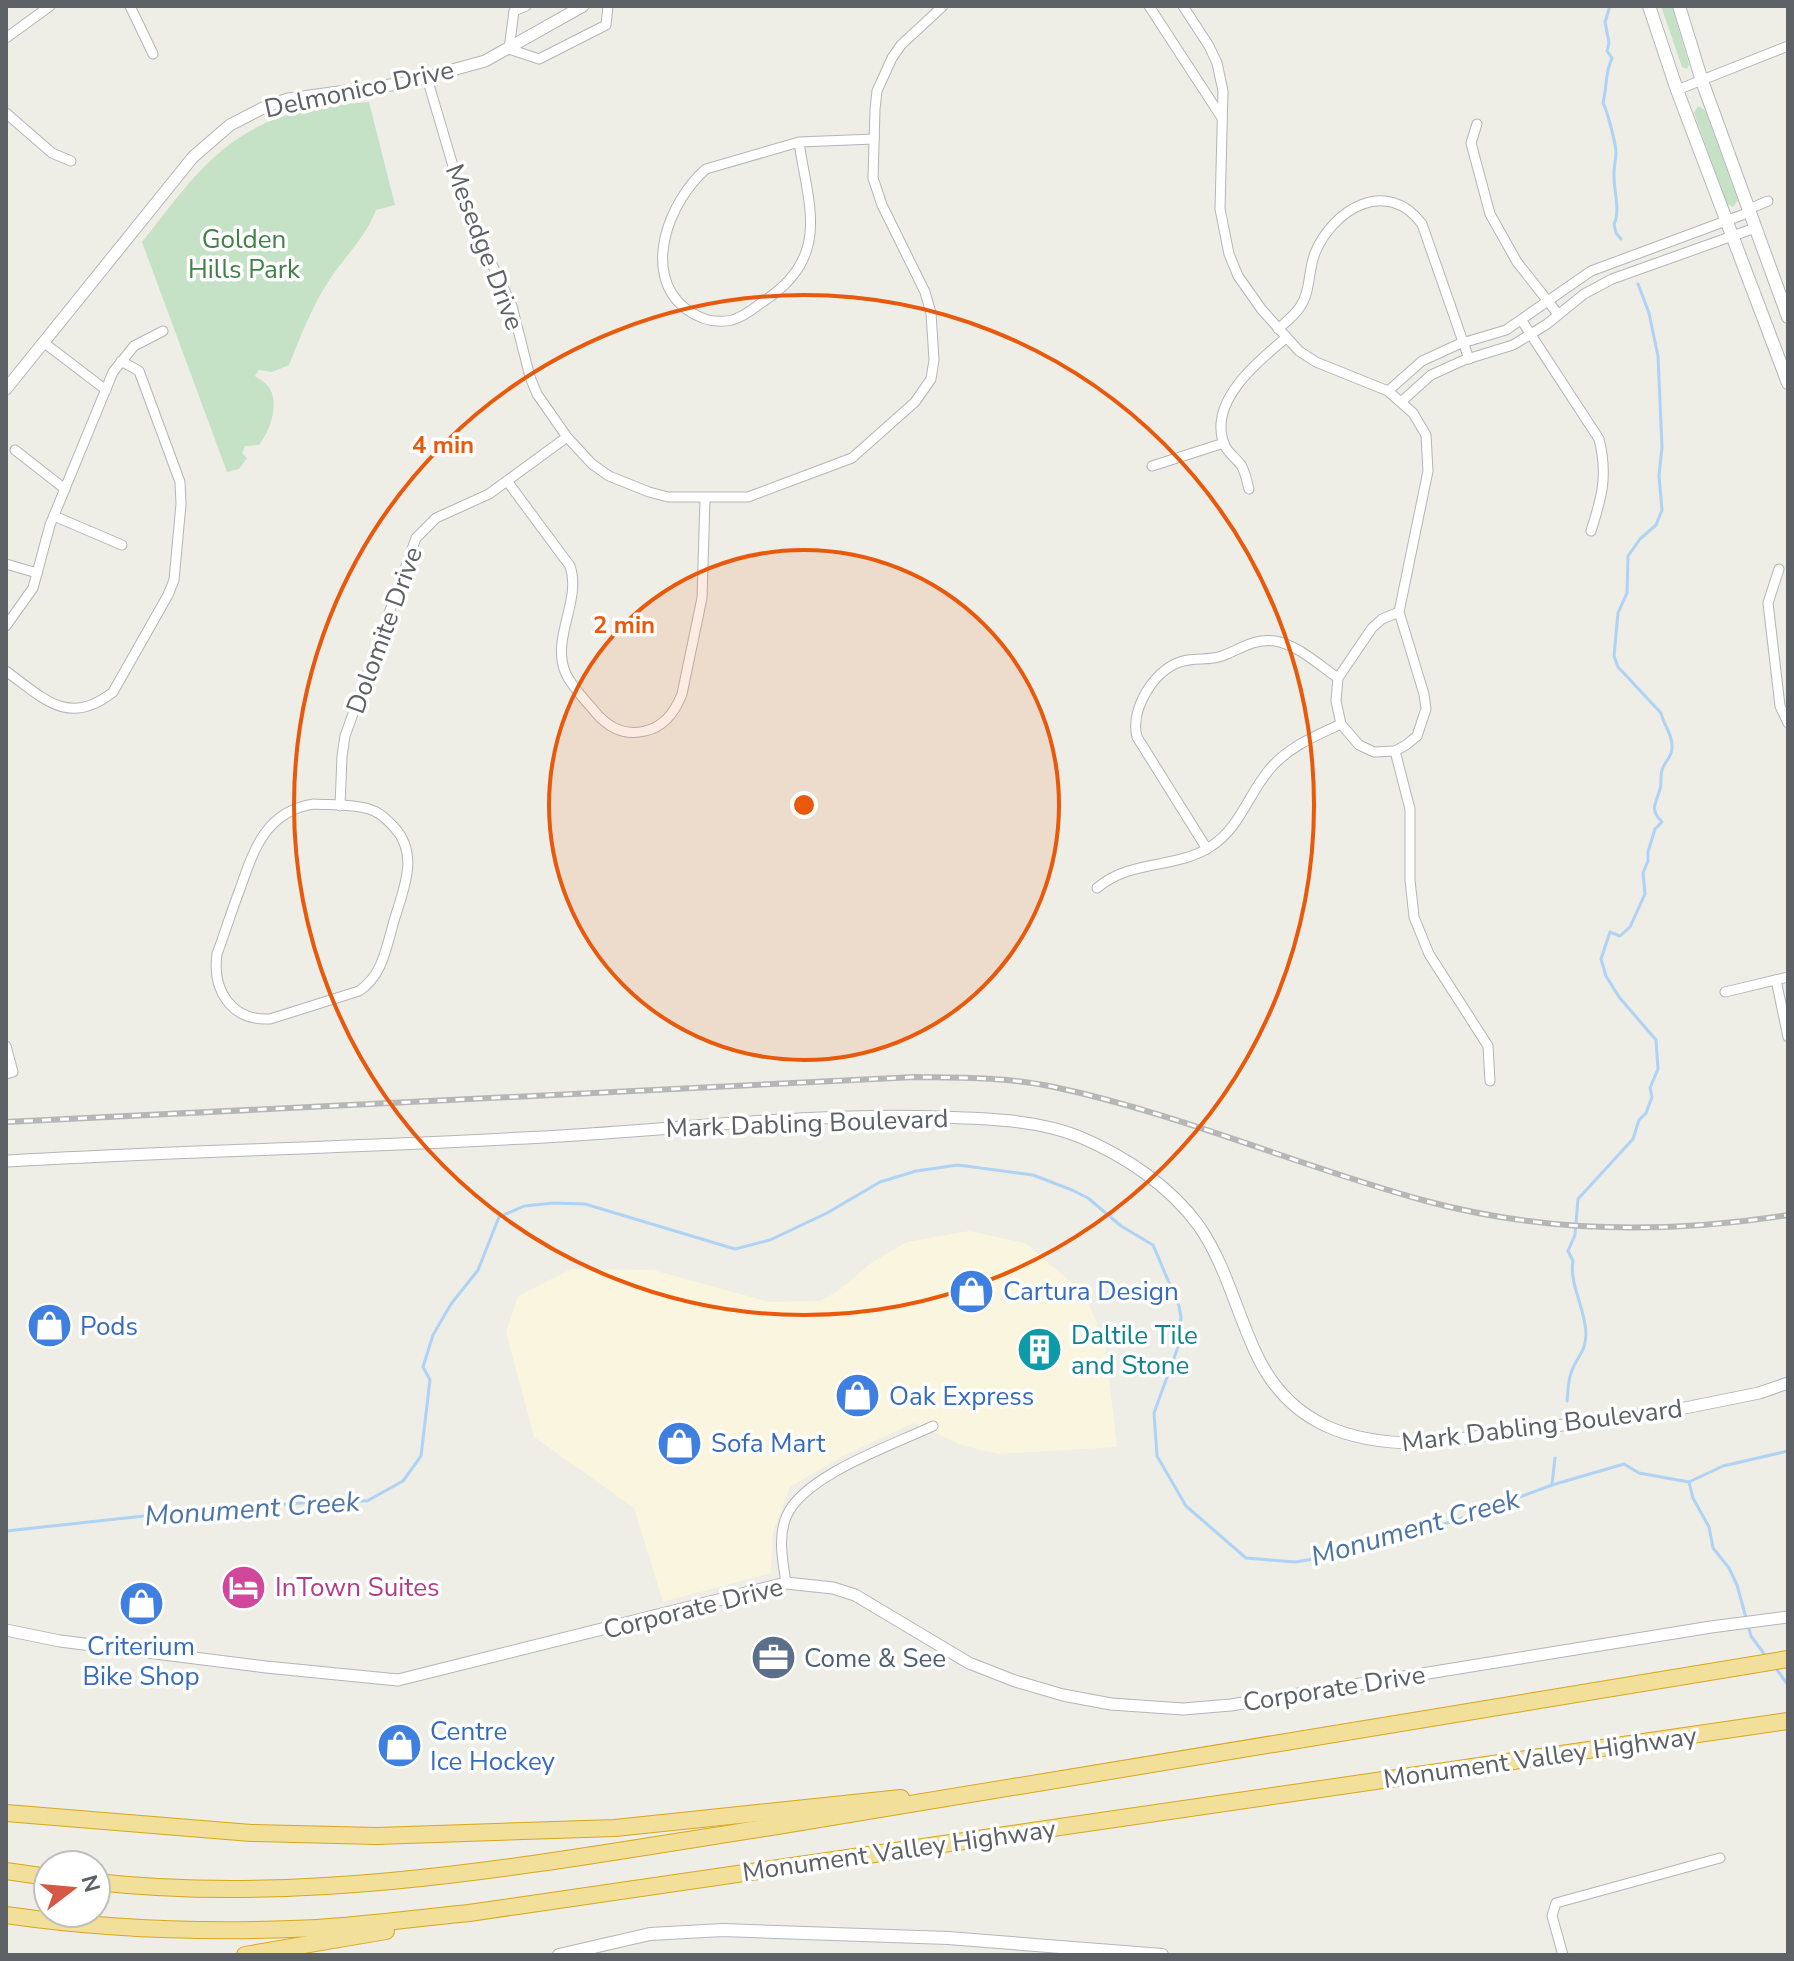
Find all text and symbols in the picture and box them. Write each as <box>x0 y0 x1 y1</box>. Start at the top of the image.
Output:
street label: Delmonico Drive <box>261 52 457 127</box>
street label: Mesedge Drive <box>437 159 532 335</box>
park label: Golden Hills Park <box>188 222 301 287</box>
text: 4 min <box>412 429 474 461</box>
street label: Dolomite Drive <box>338 542 431 718</box>
text: 2 min <box>593 609 655 641</box>
centre of rings <box>790 791 818 819</box>
street label: Mark Dabling Boulevard <box>665 1101 949 1146</box>
shop icon: Cartura Design <box>948 1267 996 1315</box>
place label: Cartura Design <box>1003 1274 1179 1309</box>
shop icon: Pods <box>25 1302 73 1350</box>
place label: Pods <box>80 1309 138 1344</box>
place label: Daltile Tile and Stone <box>1071 1318 1198 1383</box>
building icon: Daltile Tile and Stone <box>1016 1326 1064 1374</box>
shop icon: Oak Express <box>834 1372 882 1420</box>
place label: Oak Express <box>889 1379 1034 1414</box>
street label: Mark Dabling Boulevard <box>1400 1391 1684 1460</box>
shop icon: Sofa Mart <box>656 1419 704 1467</box>
place label: Sofa Mart <box>711 1426 826 1461</box>
water label: Monument Creek <box>1307 1480 1525 1576</box>
water label: Monument Creek <box>143 1482 362 1535</box>
hotel icon: InTown Suites <box>220 1563 268 1611</box>
street label: Corporate Drive <box>600 1569 787 1648</box>
place label: InTown Suites <box>275 1570 440 1605</box>
shop icon: Criterium Bike Shop <box>117 1579 165 1627</box>
place label: Criterium Bike Shop <box>82 1629 200 1694</box>
office icon: Come & See <box>749 1634 797 1682</box>
place label: Come & See <box>804 1641 946 1676</box>
street label: Corporate Drive <box>1240 1657 1428 1720</box>
place label: Centre Ice Hockey <box>430 1714 556 1779</box>
street label: Monument Valley Highway <box>1381 1718 1700 1797</box>
shop icon: Centre Ice Hockey <box>375 1722 423 1770</box>
street label: Monument Valley Highway <box>740 1811 1059 1890</box>
north arrow <box>32 1849 112 1929</box>
text: N <box>74 1872 107 1896</box>

